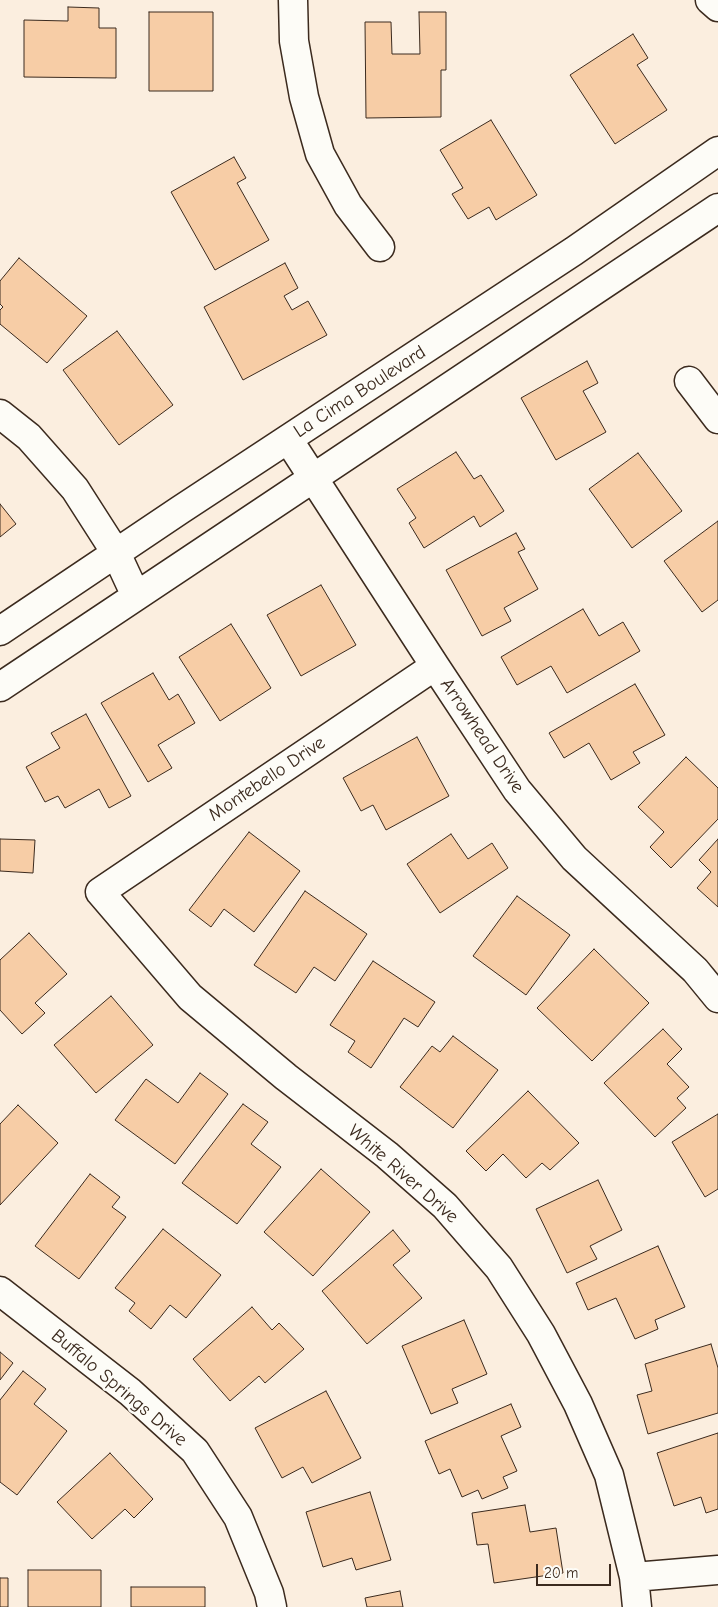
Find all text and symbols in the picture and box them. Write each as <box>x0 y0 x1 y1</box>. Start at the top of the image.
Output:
street label: La Cima Boulevard <box>290 341 430 443</box>
street label: Arrowhead Drive <box>435 674 529 798</box>
street label: Montebello Drive <box>204 731 330 827</box>
street label: White River Drive <box>343 1120 463 1228</box>
street label: Buffalo Springs Drive <box>46 1325 192 1451</box>
scale bar <box>538 1554 613 1586</box>
text: 20 m <box>544 1564 578 1582</box>

